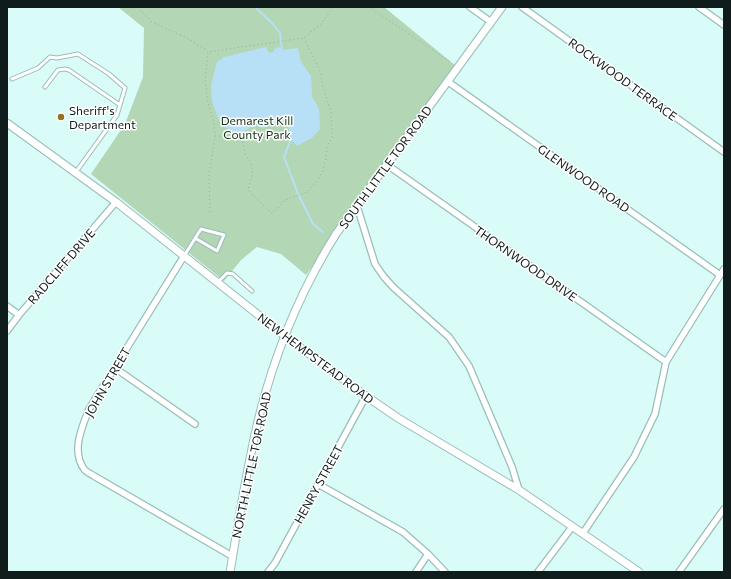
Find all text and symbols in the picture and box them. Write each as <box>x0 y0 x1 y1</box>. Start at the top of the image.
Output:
street label: ROCKWOOD TERRACE <box>566 35 680 123</box>
place label: Sheriff's Department <box>69 103 136 131</box>
street label: SOUTH LITTLE TOR ROAD <box>336 103 434 231</box>
marker: Sheriff's Department <box>56 112 66 122</box>
park label: Demarest Kill County Park <box>221 113 293 141</box>
street label: GLENWOOD ROAD <box>535 141 633 215</box>
street label: THORNWOOD DRIVE <box>472 222 580 304</box>
street label: RADCLIFF DRIVE <box>24 225 98 307</box>
street label: NEW HEMPSTEAD ROAD <box>255 310 377 406</box>
street label: JOHN STREET <box>81 344 134 420</box>
street label: NORTH LITTLE TOR ROAD <box>229 390 273 540</box>
street label: HENRY STREET <box>291 442 345 526</box>

